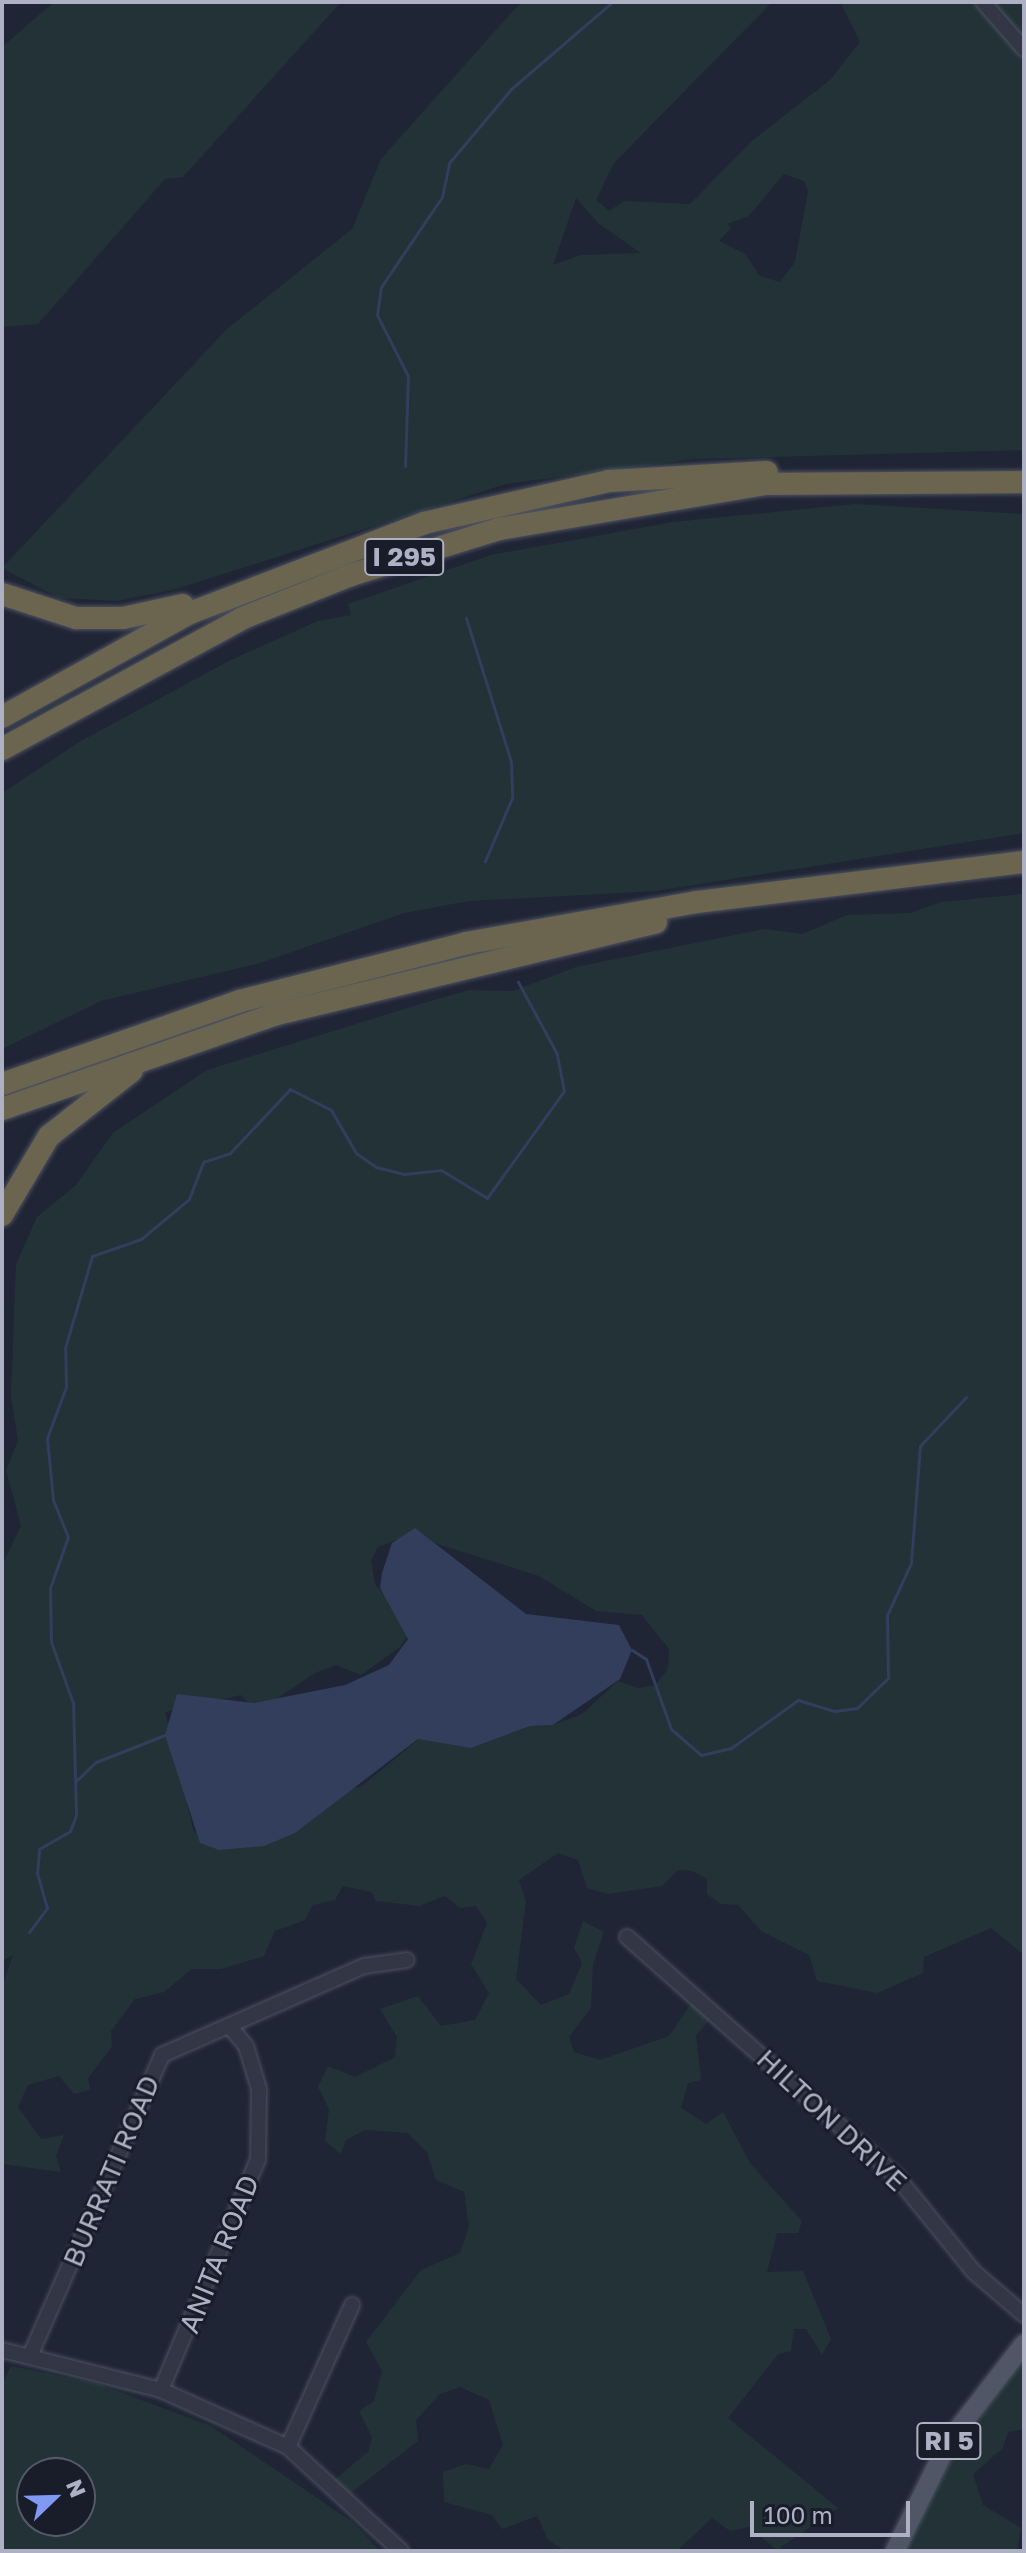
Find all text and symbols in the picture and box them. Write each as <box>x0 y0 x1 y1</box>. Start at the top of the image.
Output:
road number: I 295 <box>364 535 444 579</box>
street label: HILTON DRIVE <box>750 2042 914 2198</box>
street label: BURRATI ROAD <box>56 2070 166 2272</box>
street label: ANITA ROAD <box>172 2170 266 2338</box>
road number: RI 5 <box>915 2419 983 2463</box>
north arrow <box>16 2457 96 2537</box>
text: N <box>61 2475 92 2501</box>
scale bar <box>754 2485 914 2535</box>
text: 100 m <box>764 2500 833 2529</box>

